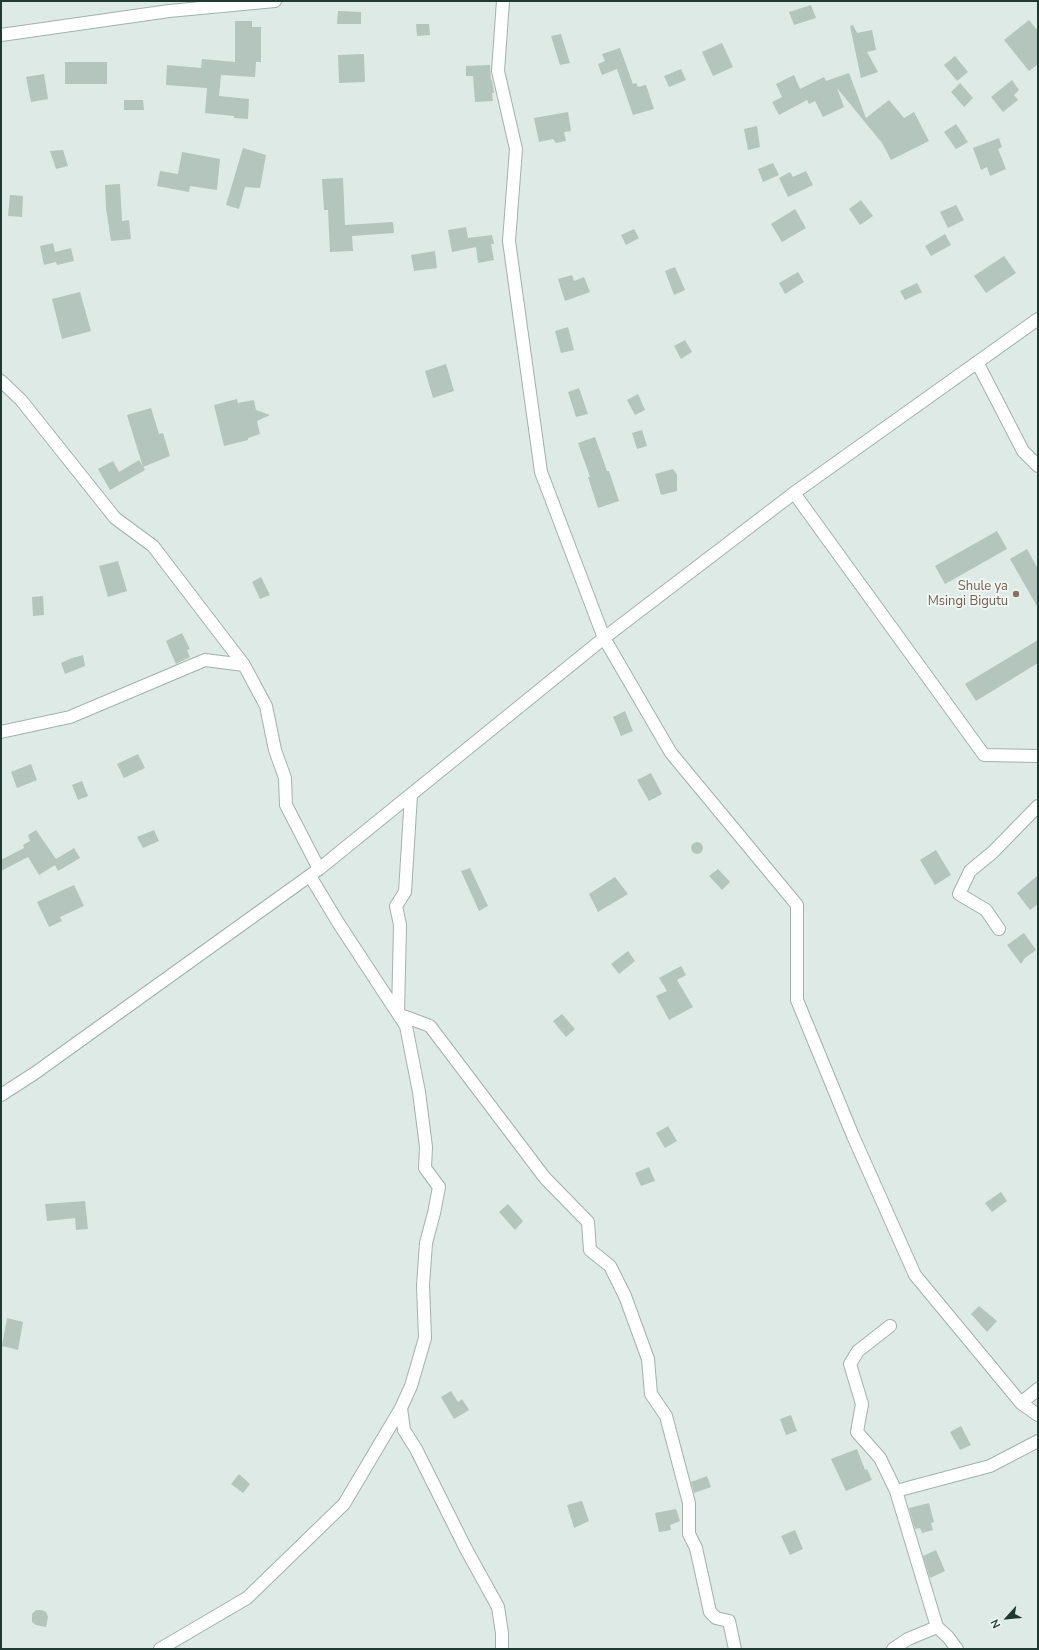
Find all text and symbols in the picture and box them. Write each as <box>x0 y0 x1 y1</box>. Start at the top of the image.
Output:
place label: Shule ya Msingi Bigutu <box>928 579 1008 610</box>
marker: Shule ya Msingi Bigutu <box>1011 589 1021 599</box>
north arrow <box>987 1598 1027 1638</box>
text: N <box>987 1617 1004 1631</box>

